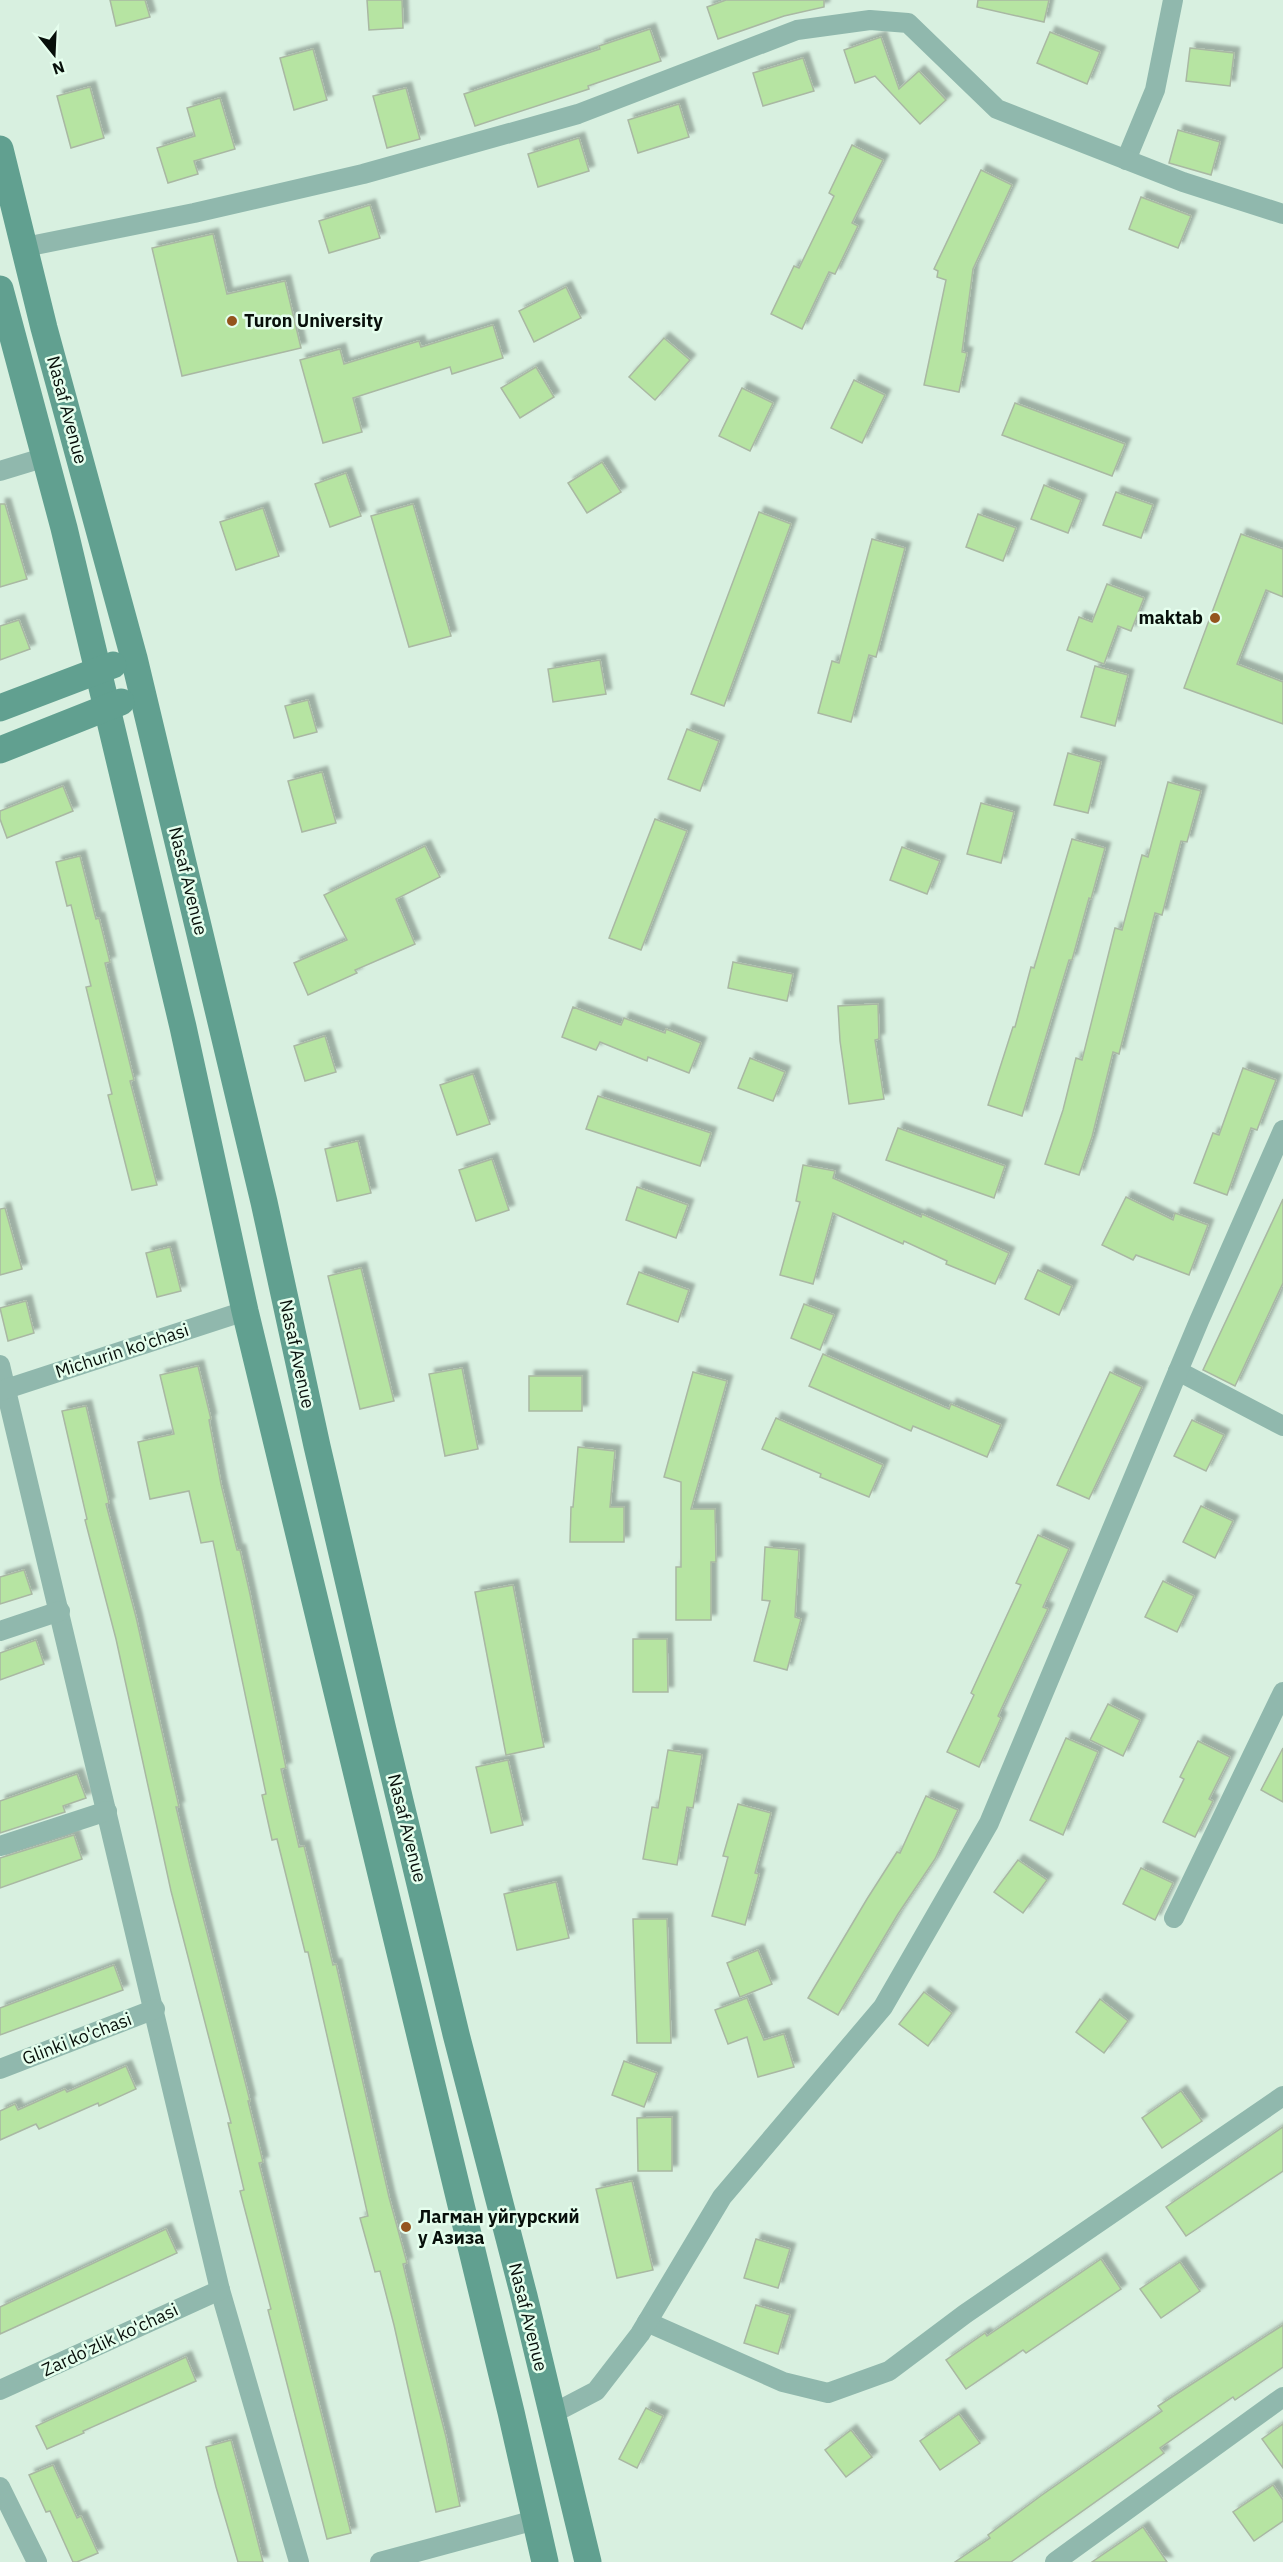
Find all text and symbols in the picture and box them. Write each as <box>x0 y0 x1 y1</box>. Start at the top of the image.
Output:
north arrow <box>24 24 84 84</box>
text: N <box>50 57 67 80</box>
place label: Turon University <box>244 309 383 332</box>
marker: Turon University <box>225 314 239 328</box>
street label: Nasaf Avenue <box>42 353 93 467</box>
place label: maktab <box>1138 606 1203 629</box>
marker: maktab <box>1208 611 1222 625</box>
street label: Nasaf Avenue <box>164 824 213 938</box>
street label: Nasaf Avenue <box>275 1297 320 1411</box>
street label: Michurin ko'chasi <box>52 1318 192 1383</box>
street label: Nasaf Avenue <box>383 1771 432 1885</box>
street label: Glinki ko'chasi <box>19 2007 135 2070</box>
place label: Лагман уйгурский у Азиза <box>418 2205 580 2249</box>
marker: Лагман уйгурский у Азиза <box>399 2220 413 2234</box>
street label: Nasaf Avenue <box>504 2260 553 2374</box>
street label: Zardo'zlik ko'chasi <box>38 2298 182 2381</box>

